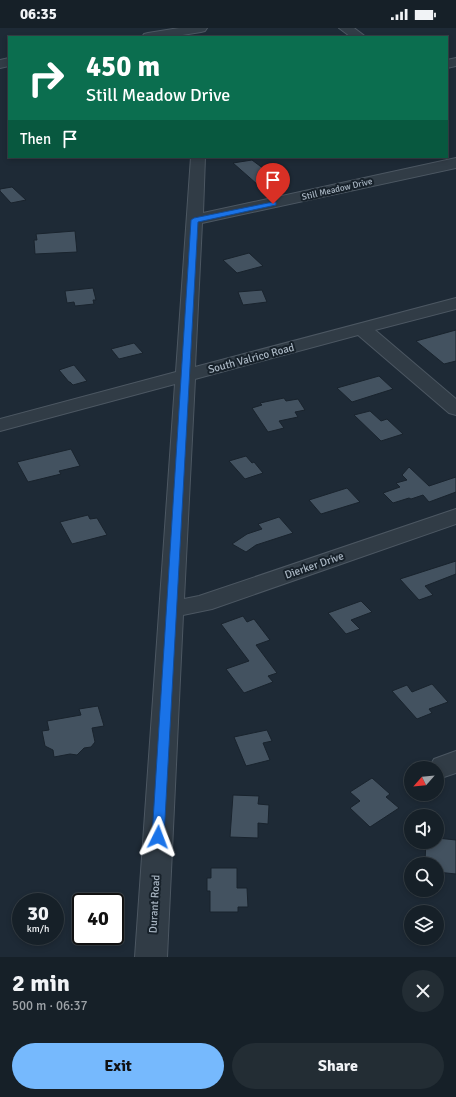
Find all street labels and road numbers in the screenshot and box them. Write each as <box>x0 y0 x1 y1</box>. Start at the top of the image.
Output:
street label: Still Meadow Drive <box>301 176 374 203</box>
street label: South Valrico Road <box>207 341 296 376</box>
street label: Dierker Drive <box>283 549 345 582</box>
street label: Durant Road <box>146 874 163 934</box>

